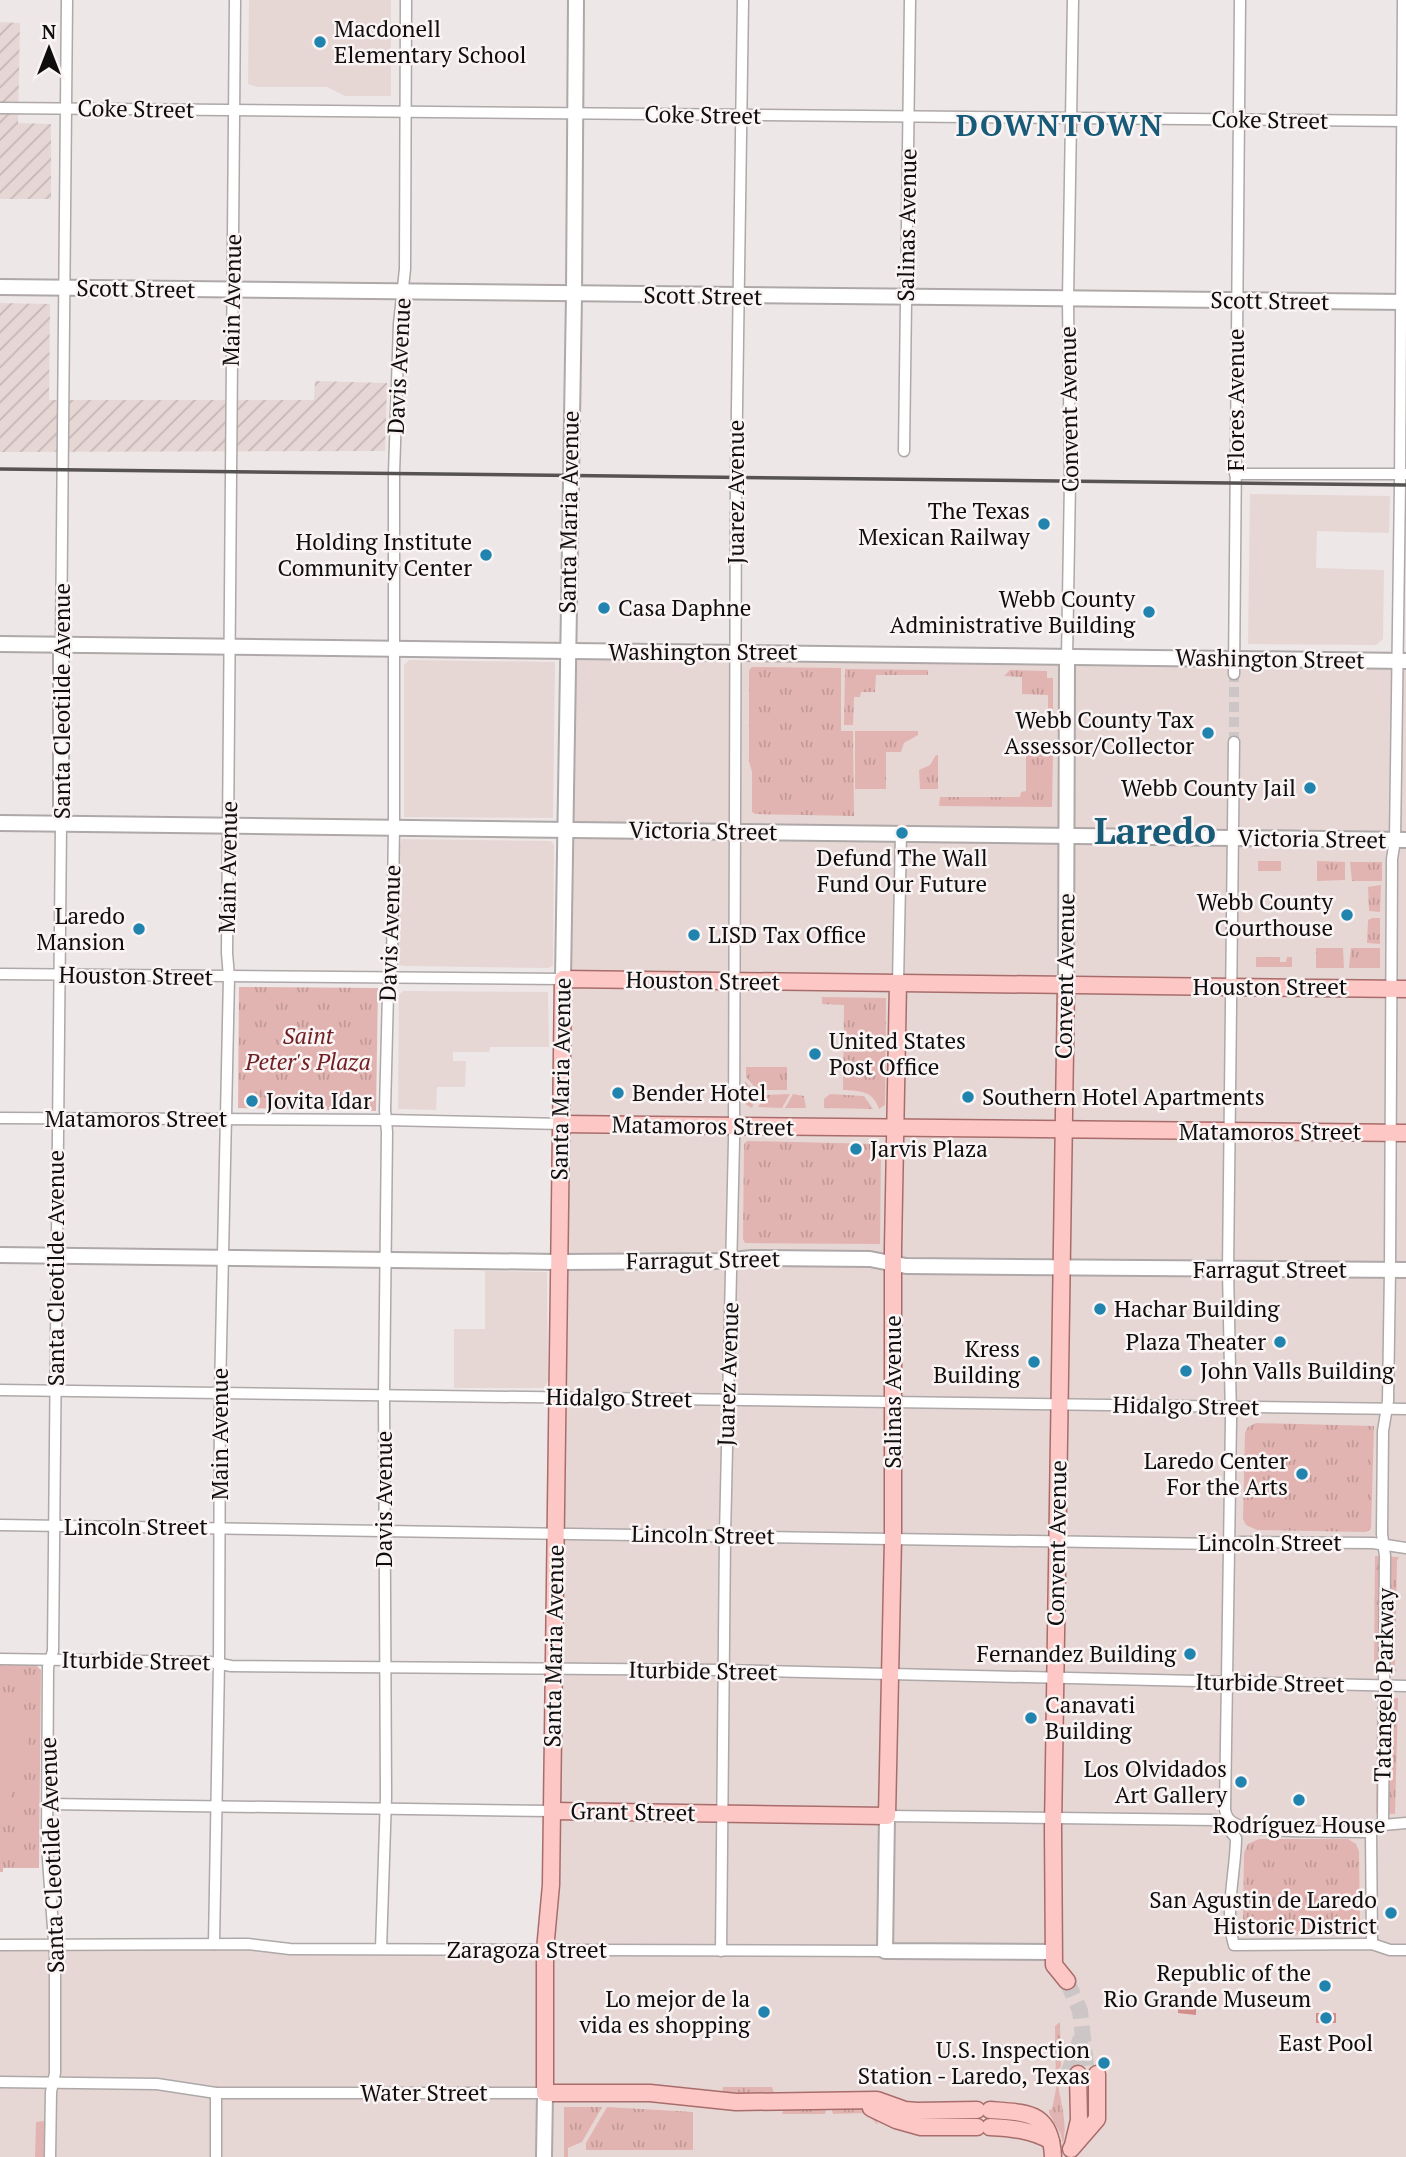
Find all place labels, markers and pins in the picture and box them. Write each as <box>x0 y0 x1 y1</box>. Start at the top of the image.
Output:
place label: Macdonell Elementary School <box>334 13 527 70</box>
marker: Macdonell Elementary School <box>312 34 328 50</box>
place label: The Texas Mexican Railway <box>858 495 1030 552</box>
marker: The Texas Mexican Railway <box>1036 516 1052 532</box>
place label: Holding Institute Community Center <box>277 526 472 583</box>
marker: Holding Institute Community Center <box>478 547 494 563</box>
place label: Webb County Administrative Building <box>890 583 1136 640</box>
place label: Casa Daphne <box>618 592 751 623</box>
marker: Casa Daphne <box>596 600 612 616</box>
marker: Webb County Administrative Building <box>1141 604 1157 620</box>
place label: Webb County Tax Assessor/Collector <box>1004 704 1194 761</box>
marker: Webb County Tax Assessor/Collector <box>1200 725 1216 741</box>
place label: Webb County Jail <box>1121 772 1296 803</box>
marker: Webb County Jail <box>1302 780 1318 796</box>
marker: Defund The Wall Fund Our Future <box>894 825 910 841</box>
place label: Defund The Wall Fund Our Future <box>816 842 988 899</box>
place label: Webb County Courthouse <box>1197 886 1333 943</box>
place label: Laredo Mansion <box>37 900 125 957</box>
marker: Webb County Courthouse <box>1339 907 1355 923</box>
place label: LISD Tax Office <box>708 919 866 950</box>
marker: Laredo Mansion <box>131 921 147 937</box>
marker: LISD Tax Office <box>686 927 702 943</box>
place label: United States Post Office <box>829 1025 966 1082</box>
marker: United States Post Office <box>807 1046 823 1062</box>
place label: Bender Hotel <box>632 1077 766 1108</box>
place label: Southern Hotel Apartments <box>982 1081 1265 1112</box>
place label: Jovita Idar <box>266 1085 372 1116</box>
marker: Bender Hotel <box>610 1085 626 1101</box>
marker: Southern Hotel Apartments <box>960 1089 976 1105</box>
marker: Jovita Idar <box>244 1093 260 1109</box>
place label: Jarvis Plaza <box>870 1133 988 1164</box>
marker: Jarvis Plaza <box>848 1141 864 1157</box>
place label: Hachar Building <box>1114 1293 1280 1324</box>
marker: Hachar Building <box>1092 1301 1108 1317</box>
place label: Plaza Theater <box>1125 1326 1266 1357</box>
place label: Kress Building <box>933 1333 1021 1390</box>
marker: Plaza Theater <box>1272 1334 1288 1350</box>
marker: Kress Building <box>1026 1354 1042 1370</box>
place label: John Valls Building <box>1200 1355 1395 1386</box>
marker: John Valls Building <box>1178 1363 1194 1379</box>
place label: Laredo Center For the Arts <box>1144 1445 1288 1502</box>
marker: Laredo Center For the Arts <box>1294 1466 1310 1482</box>
place label: Fernandez Building <box>977 1638 1177 1669</box>
marker: Fernandez Building <box>1182 1646 1198 1662</box>
place label: Canavati Building <box>1045 1689 1136 1746</box>
marker: Canavati Building <box>1023 1710 1039 1726</box>
place label: Los Olvidados Art Gallery <box>1084 1753 1227 1810</box>
marker: Los Olvidados Art Gallery <box>1233 1774 1249 1790</box>
marker: Rodríguez House <box>1291 1792 1307 1808</box>
place label: Rodríguez House <box>1212 1809 1386 1840</box>
place label: San Agustin de Laredo Historic District <box>1149 1884 1377 1941</box>
marker: San Agustin de Laredo Historic District <box>1383 1905 1399 1921</box>
place label: Republic of the Rio Grande Museum <box>1104 1957 1311 2014</box>
marker: Republic of the Rio Grande Museum <box>1317 1978 1333 1994</box>
place label: Lo mejor de la vida es shopping <box>578 1983 751 2040</box>
marker: Lo mejor de la vida es shopping <box>756 2004 772 2020</box>
marker: East Pool <box>1318 2010 1334 2026</box>
place label: East Pool <box>1279 2027 1373 2058</box>
place label: U.S. Inspection Station - Laredo, Texas <box>858 2034 1090 2091</box>
marker: U.S. Inspection Station - Laredo, Texas <box>1096 2055 1112 2071</box>

